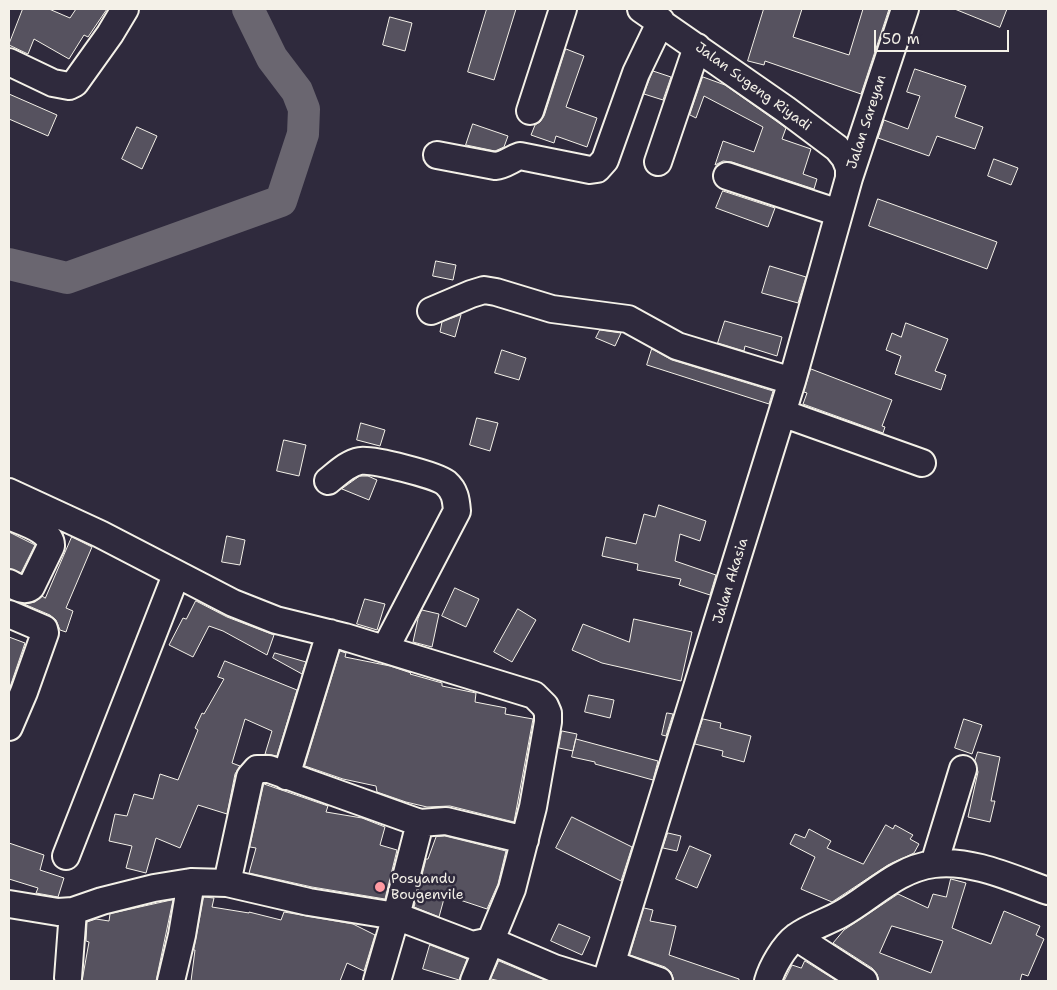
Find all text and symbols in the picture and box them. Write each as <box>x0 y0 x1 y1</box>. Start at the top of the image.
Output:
scale bar <box>877 20 1012 52</box>
text: 50 m <box>882 29 920 49</box>
street label: Jalan Sugeng Riyadi <box>692 39 814 135</box>
street label: Jalan Sareyan <box>844 73 890 171</box>
street label: Jalan Akasia <box>710 536 752 626</box>
place label: Posyandu Bougenvile <box>391 871 464 904</box>
marker: Posyandu Bougenvile <box>373 880 387 894</box>

